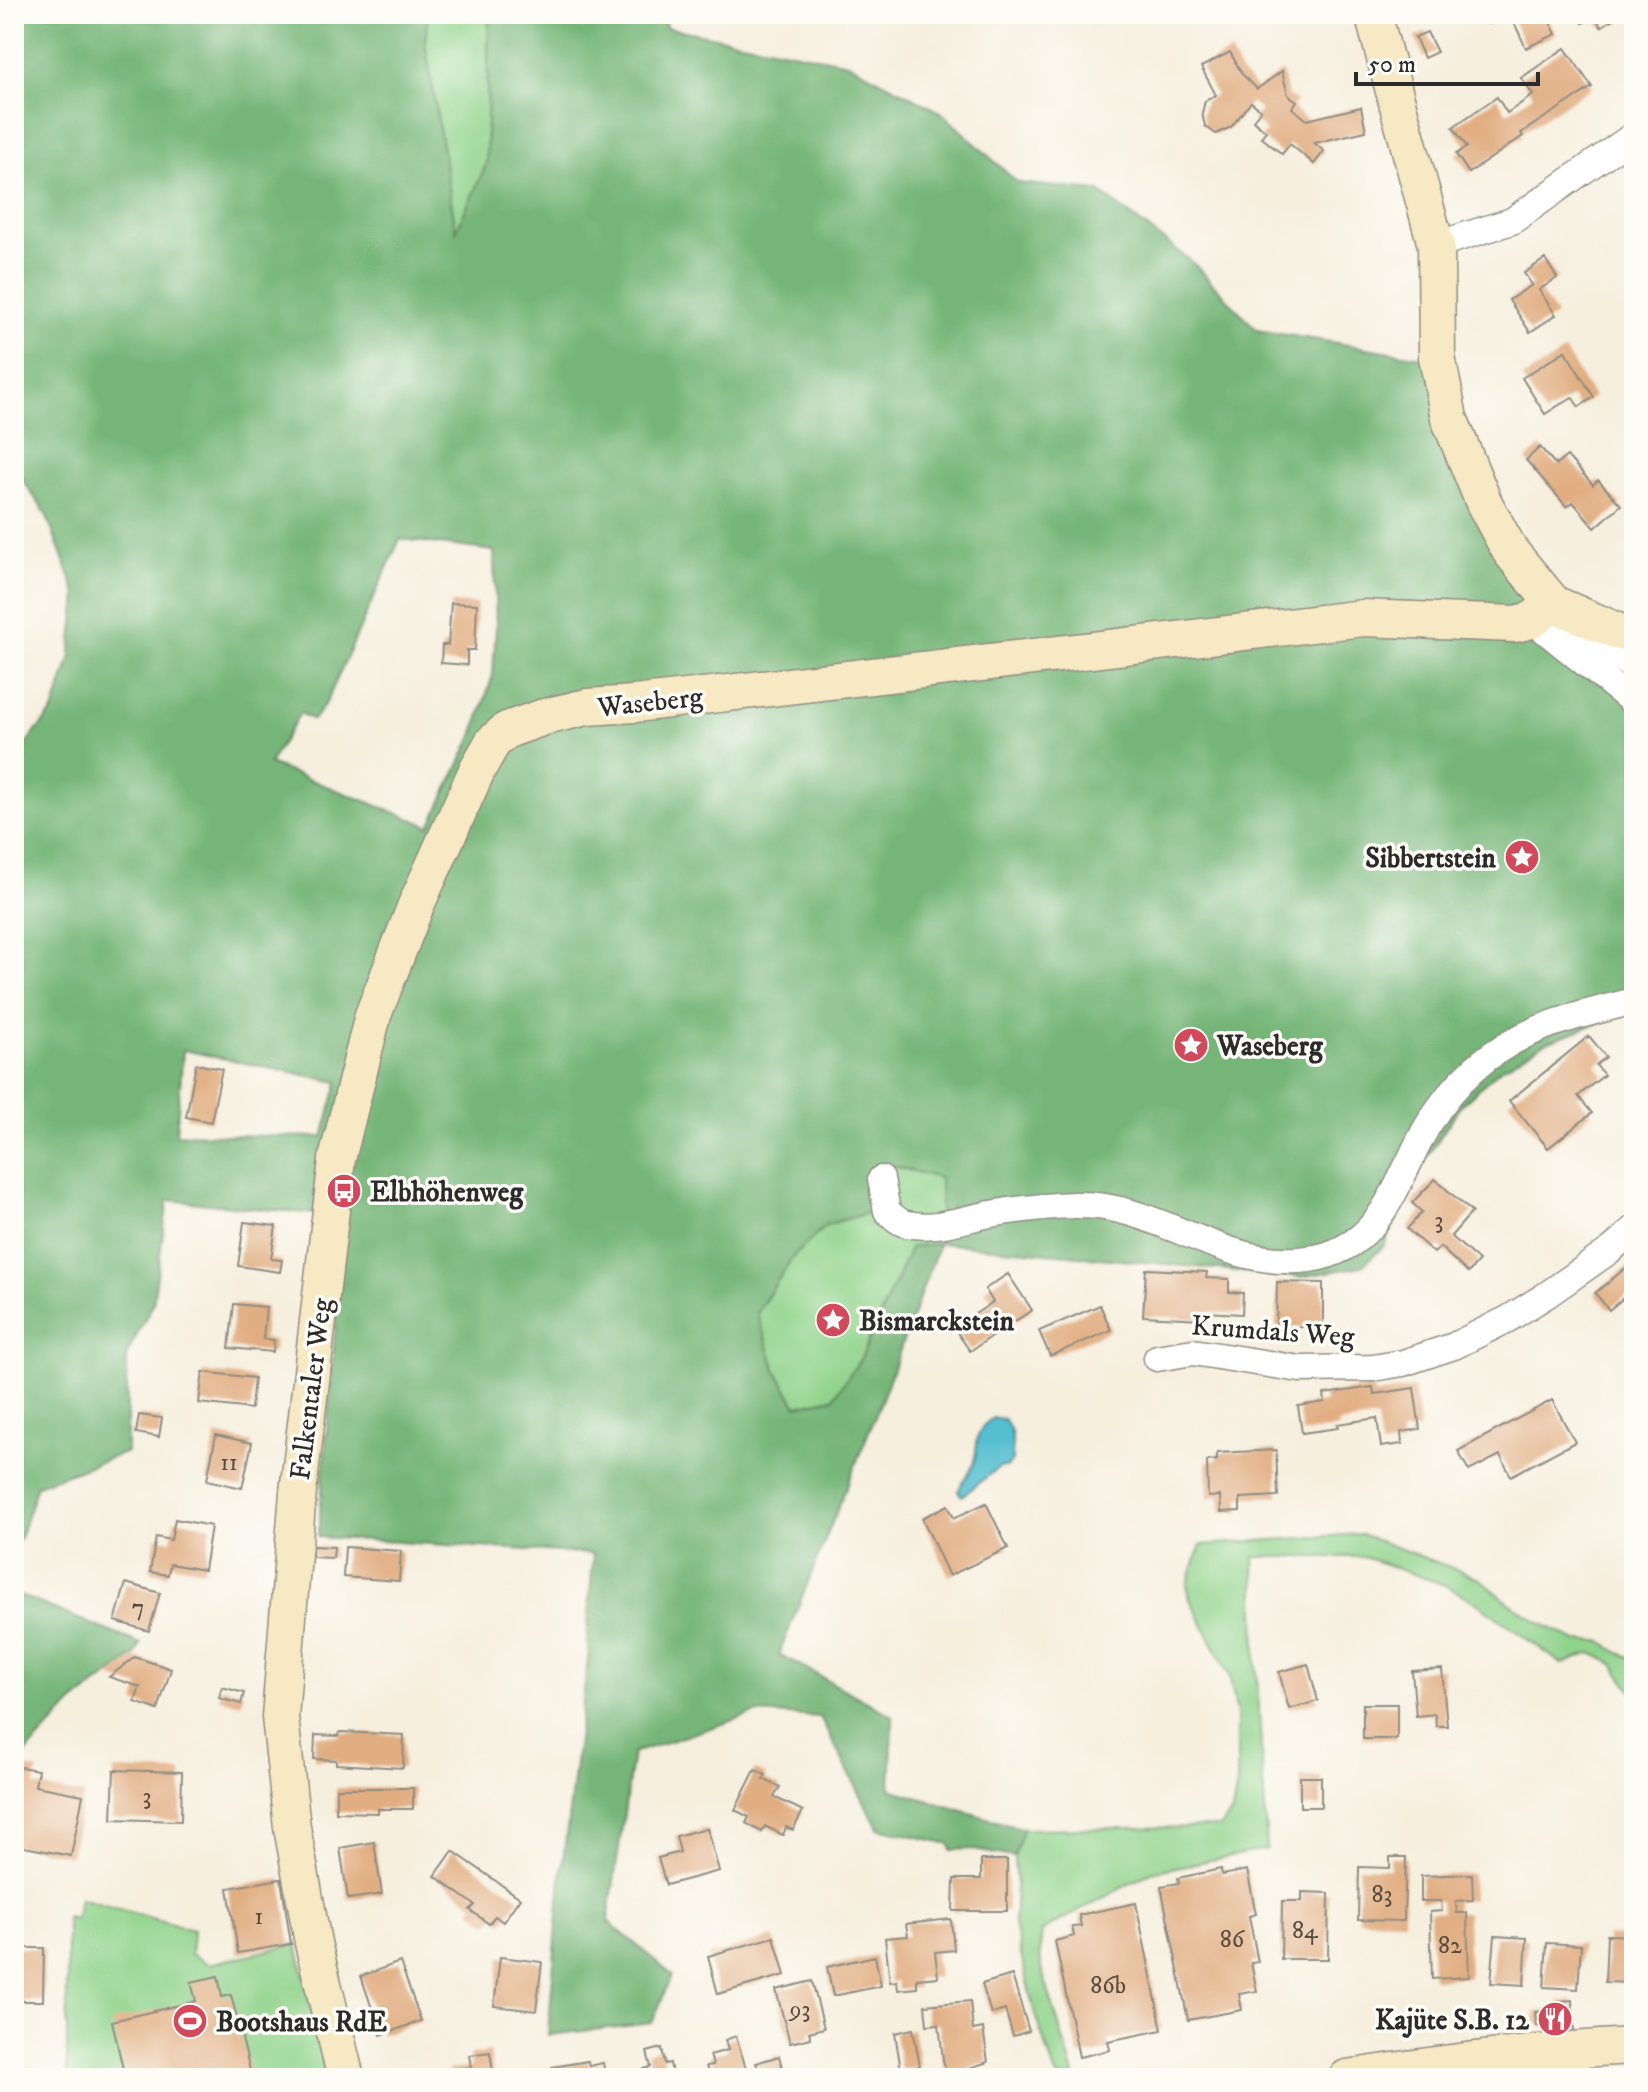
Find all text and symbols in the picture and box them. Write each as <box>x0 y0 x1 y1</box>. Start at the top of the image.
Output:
scale bar <box>1356 36 1538 86</box>
text: 50 m <box>1368 50 1416 80</box>
street label: Waseberg <box>595 680 705 726</box>
place icon: Sibbertstein <box>1503 838 1541 876</box>
place label: Sibbertstein <box>1365 841 1496 876</box>
place icon: Waseberg <box>1172 1026 1210 1064</box>
place label: Waseberg <box>1216 1029 1324 1064</box>
bus stop icon: Elbhöhenweg <box>325 1172 363 1210</box>
place label: Elbhöhenweg <box>370 1175 524 1210</box>
house number: 3 <box>1435 1206 1443 1236</box>
street label: Falkentaler Weg <box>283 1296 340 1482</box>
place icon: Bismarckstein <box>814 1301 852 1339</box>
place label: Bismarckstein <box>859 1304 1014 1339</box>
street label: Krumdals Weg <box>1190 1308 1356 1355</box>
house number: 11 <box>220 1448 238 1478</box>
house number: 7 <box>132 1593 144 1623</box>
house number: 3 <box>143 1782 151 1812</box>
house number: 83 <box>1372 1880 1392 1910</box>
house number: 1 <box>255 1902 263 1932</box>
house number: 84 <box>1292 1916 1319 1946</box>
house number: 86 <box>1220 1925 1246 1955</box>
house number: 82 <box>1438 1931 1462 1961</box>
house number: 86b <box>1090 1971 1126 2001</box>
house number: 93 <box>789 1995 810 2025</box>
restaurant icon: Kajüte S.B. 12 <box>1536 2000 1574 2038</box>
sports icon: Bootshaus RdE <box>171 2002 209 2040</box>
place label: Kajüte S.B. 12 <box>1375 2003 1529 2038</box>
place label: Bootshaus RdE <box>216 2005 387 2040</box>

